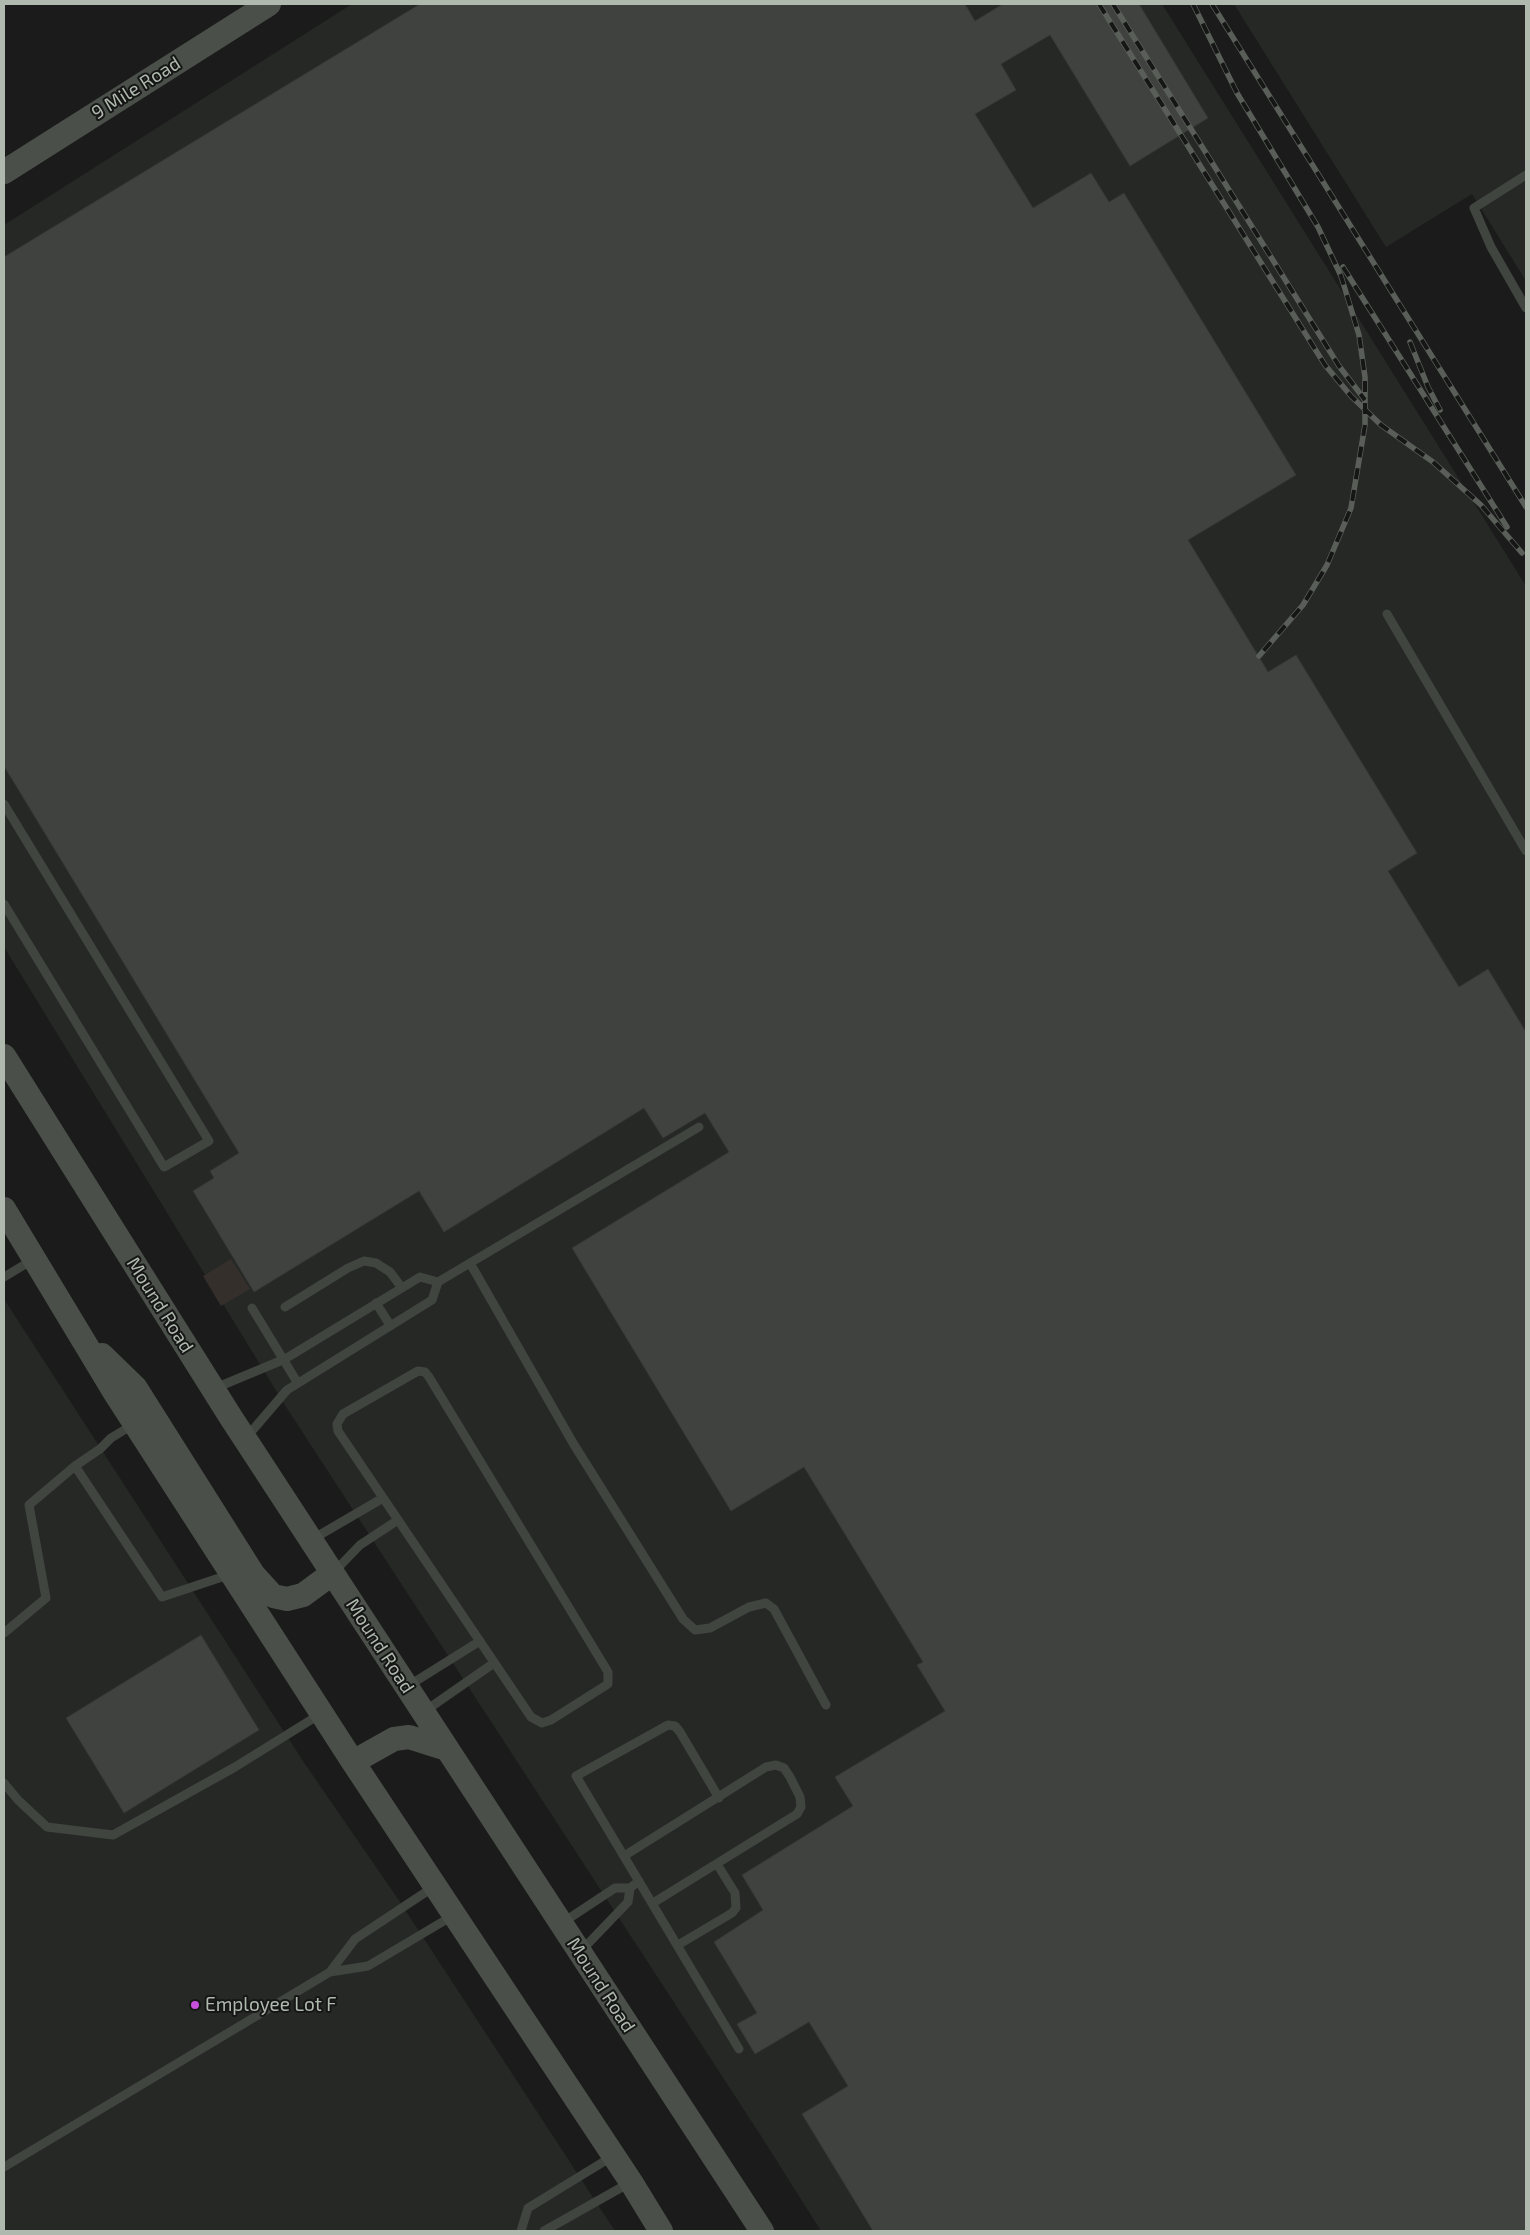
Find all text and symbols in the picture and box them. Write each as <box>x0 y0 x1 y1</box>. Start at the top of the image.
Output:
street label: 9 Mile Road <box>87 52 185 124</box>
street label: Mound Road <box>122 1253 198 1357</box>
street label: Mound Road <box>341 1594 419 1698</box>
street label: Mound Road <box>562 1933 640 2037</box>
place label: Employee Lot F <box>205 1994 336 2016</box>
marker: Employee Lot F <box>189 1999 201 2011</box>

